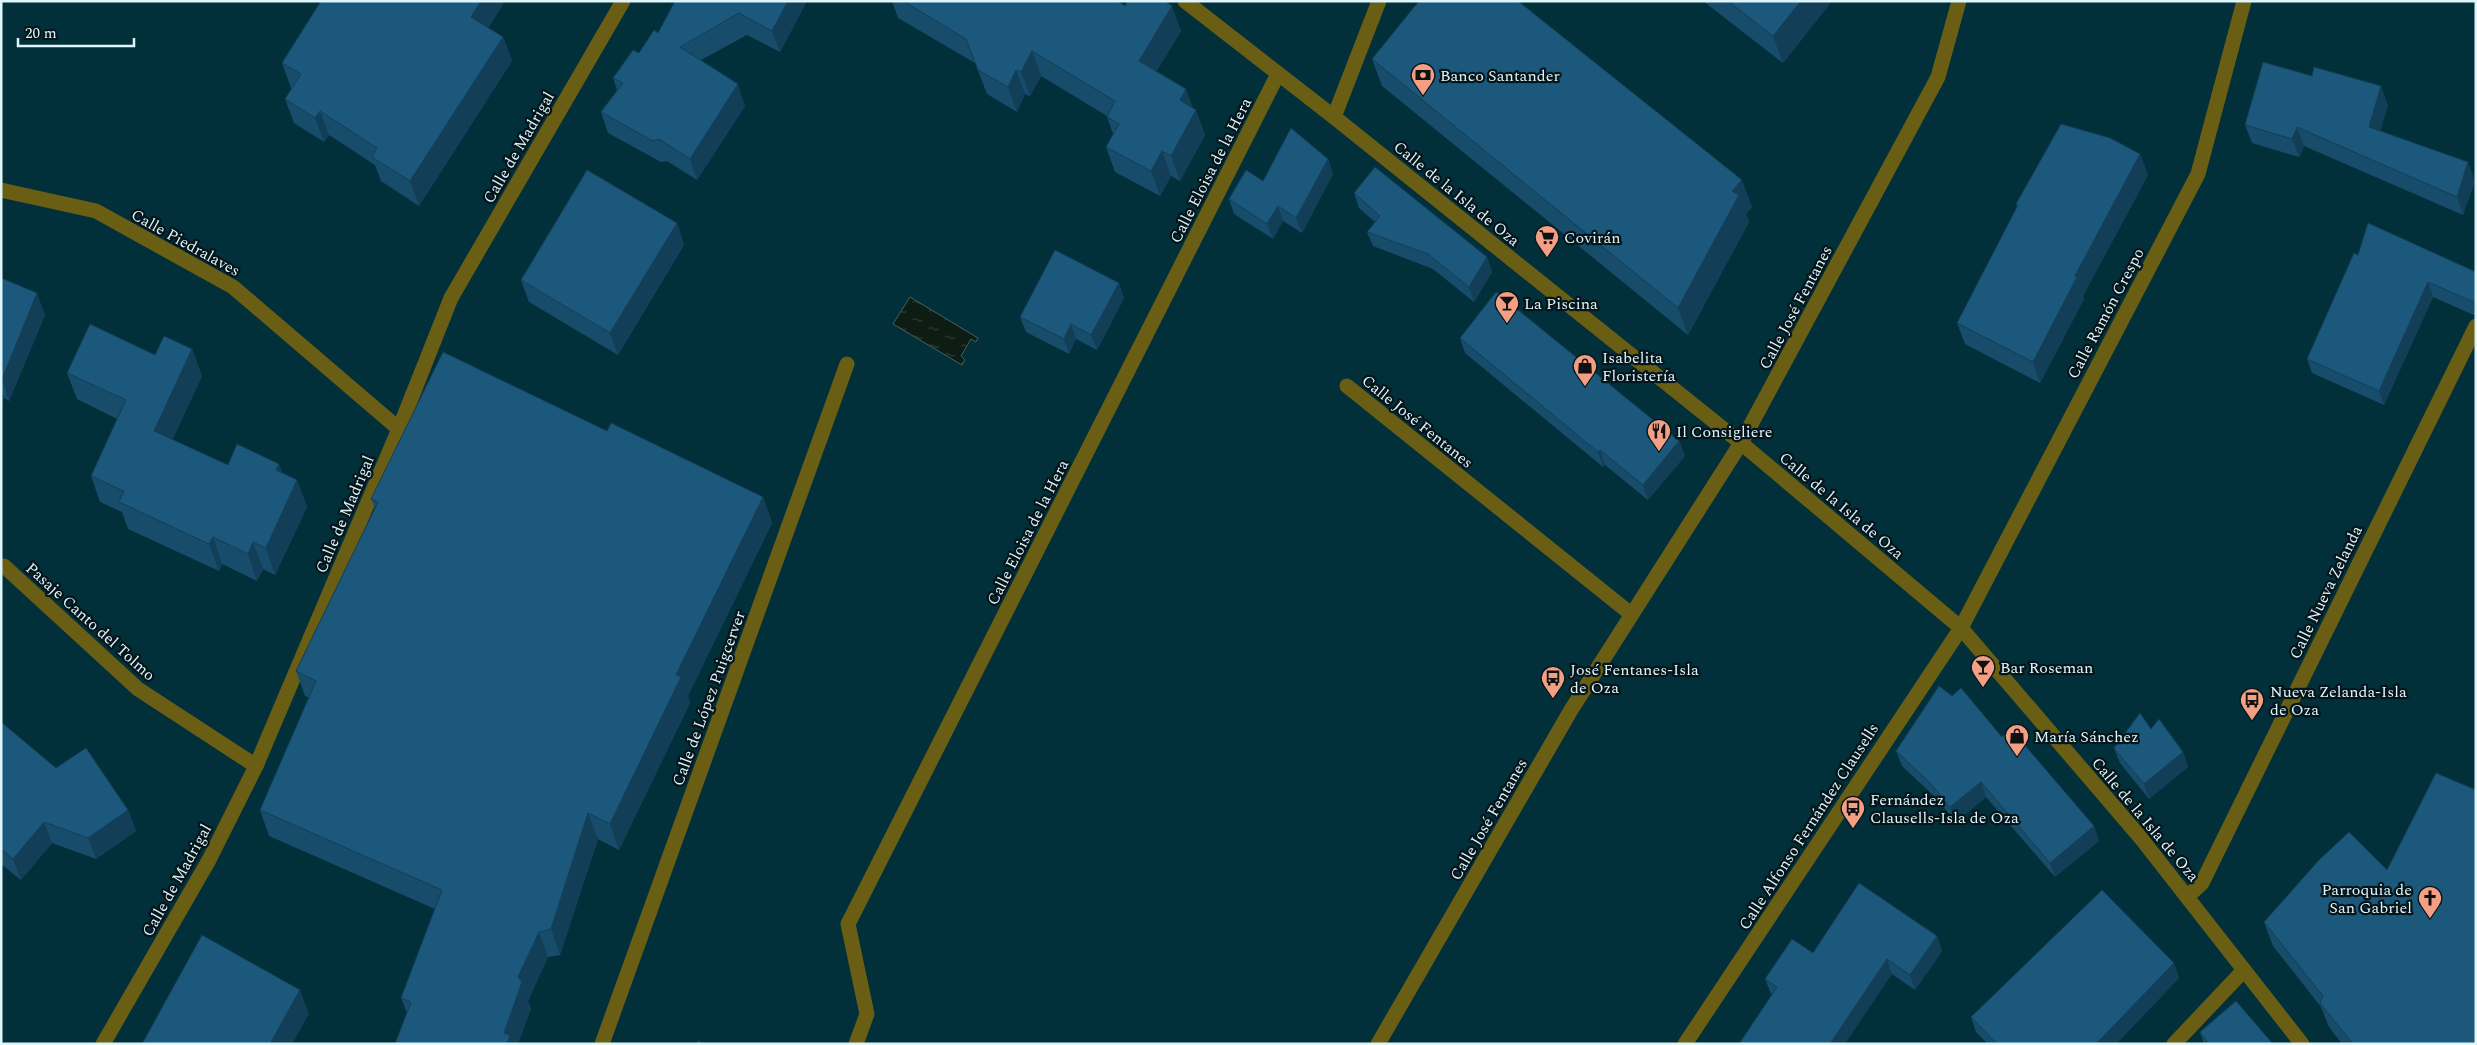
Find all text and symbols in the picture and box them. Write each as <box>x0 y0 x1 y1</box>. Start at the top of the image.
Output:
scale bar <box>18 15 134 47</box>
text: 20 m <box>25 22 57 45</box>
bank icon: Banco Santander <box>1410 62 1436 96</box>
place label: Banco Santander <box>1440 64 1560 88</box>
street label: Calle de Madrigal <box>477 87 561 208</box>
street label: Calle Eloisa de la Hera <box>1164 93 1258 247</box>
street label: Calle de la Isla de Oza <box>1388 135 1525 252</box>
street label: Calle Piedralaves <box>127 203 244 283</box>
supermarket icon: Covirán <box>1534 224 1560 258</box>
place label: Covirán <box>1564 226 1621 250</box>
street label: Calle José Fentanes <box>1753 241 1839 374</box>
street label: Calle Ramón Crespo <box>2061 244 2151 383</box>
bar icon: La Piscina <box>1494 290 1520 324</box>
place label: La Piscina <box>1524 292 1598 316</box>
place label: Isabelita Floristería <box>1602 346 1676 388</box>
shop icon: Isabelita Floristería <box>1572 353 1598 387</box>
street label: Calle José Fentanes <box>1356 369 1478 474</box>
restaurant icon: Il Consigliere <box>1646 418 1672 452</box>
place label: Il Consigliere <box>1676 420 1773 444</box>
street label: Calle de la Isla de Oza <box>1774 446 1909 565</box>
street label: Calle de Madrigal <box>309 452 381 577</box>
street label: Calle Eloisa de la Hera <box>981 455 1075 609</box>
street label: Calle Nueva Zelanda <box>2283 521 2369 663</box>
street label: Pasaje Canto del Tolmo <box>20 557 161 687</box>
street label: Calle de López Puigcerver <box>666 607 752 789</box>
bar icon: Bar Roseman <box>1970 654 1996 688</box>
place label: Bar Roseman <box>2000 656 2093 680</box>
place label: José Fentanes-Isla de Oza <box>1570 658 1699 700</box>
bus stop icon: José Fentanes-Isla de Oza <box>1540 665 1566 699</box>
place label: Nueva Zelanda-Isla de Oza <box>2270 680 2407 722</box>
bus stop icon: Nueva Zelanda-Isla de Oza <box>2239 687 2265 721</box>
street label: Calle Alfonso Fernández Clausells <box>1733 718 1885 935</box>
shop icon: María Sánchez <box>2004 723 2030 757</box>
place label: María Sánchez <box>2034 725 2139 749</box>
street label: Calle de la Isla de Oza <box>2086 752 2205 887</box>
street label: Calle José Fentanes <box>1444 754 1534 885</box>
place label: Fernández Clausells-Isla de Oza <box>1870 788 2019 830</box>
bus stop icon: Fernández Clausells-Isla de Oza <box>1840 795 1866 829</box>
street label: Calle de Madrigal <box>136 820 218 941</box>
place label: Parroquia de San Gabriel <box>2321 878 2412 920</box>
church icon: Parroquia de San Gabriel <box>2417 885 2443 919</box>

